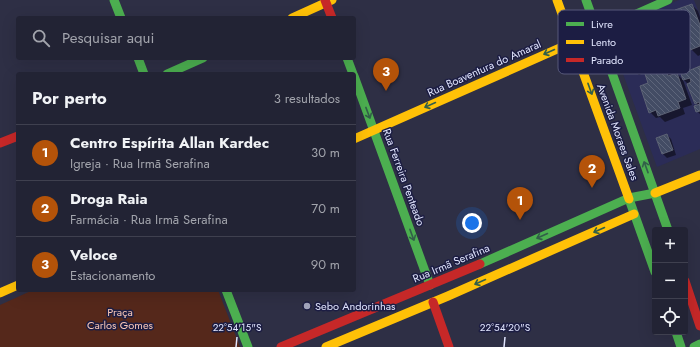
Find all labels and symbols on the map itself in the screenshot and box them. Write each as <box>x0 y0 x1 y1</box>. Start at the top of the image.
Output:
legend <box>558 10 690 74</box>
text: Livre <box>591 16 613 32</box>
text: Lento <box>591 34 616 50</box>
street label: Rua Boaventura do Amaral <box>425 36 543 100</box>
one-way arrow <box>543 49 555 57</box>
text: Parado <box>591 52 623 68</box>
pin: 3 <box>373 58 399 91</box>
street label: Avenida Moraes Sales <box>593 81 643 183</box>
one-way arrow <box>586 83 594 95</box>
one-way arrow <box>425 102 437 110</box>
one-way arrow <box>364 106 372 118</box>
street label: Rua Ferreira Penteado <box>379 126 429 228</box>
pin: 2 <box>579 155 605 188</box>
one-way arrow <box>642 160 649 173</box>
pin: 1 <box>507 187 533 220</box>
your location <box>462 213 482 233</box>
one-way arrow <box>593 226 605 234</box>
one-way arrow <box>409 228 416 241</box>
one-way arrow <box>537 233 549 240</box>
street label: Rua Irmã Serafina <box>410 240 492 286</box>
one-way arrow <box>474 279 486 286</box>
place label: Sebo Andorinhas <box>315 298 396 314</box>
marker: Sebo Andorinhas <box>302 301 312 311</box>
park label: Praça Carlos Gomes <box>87 304 154 333</box>
text: 22°54'15"S <box>213 320 262 335</box>
text: 22°54'20"S <box>480 320 531 335</box>

